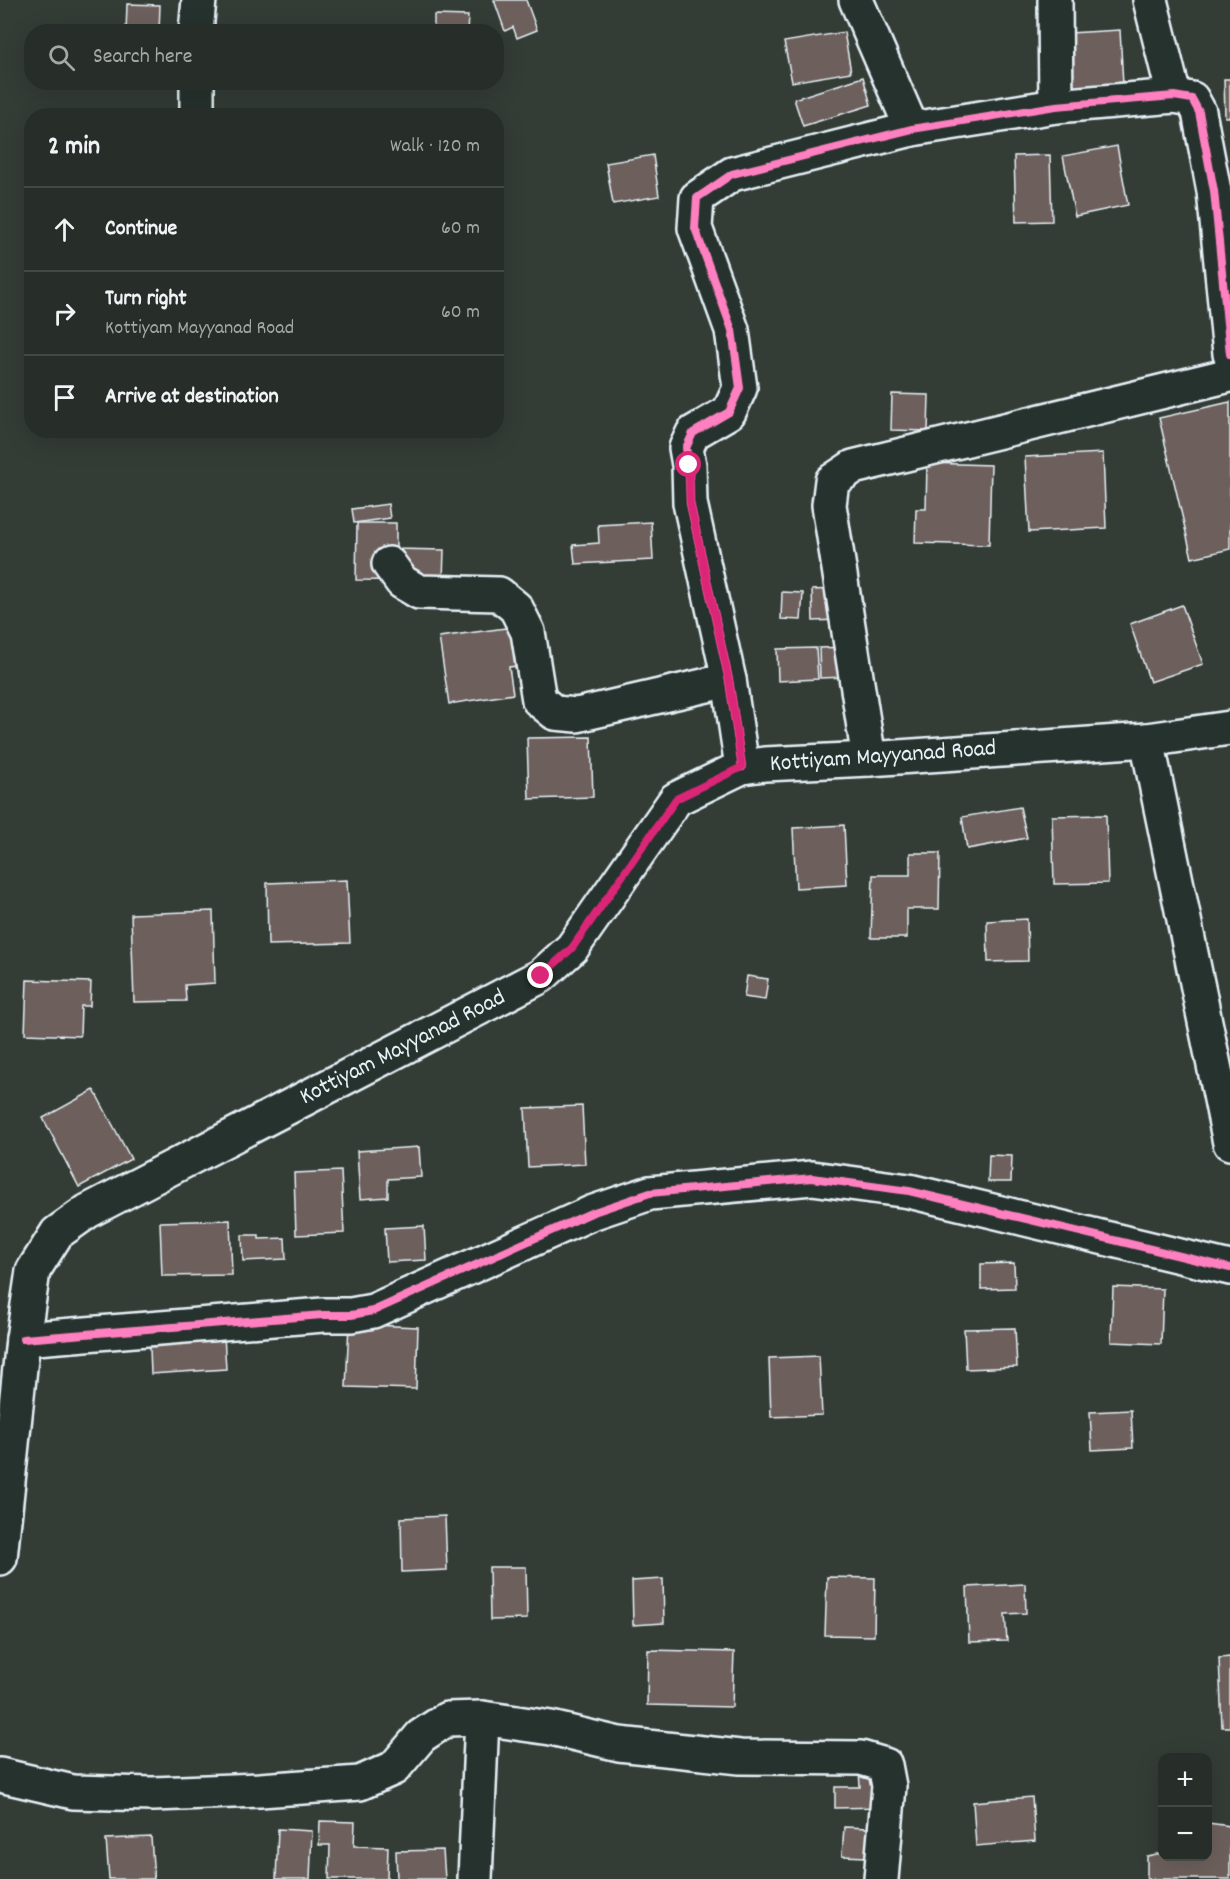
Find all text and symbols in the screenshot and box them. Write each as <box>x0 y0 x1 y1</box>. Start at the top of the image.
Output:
search box <box>24 24 504 90</box>
icon: search <box>45 41 78 74</box>
text: Search here <box>93 42 192 73</box>
text: 2 min <box>48 129 100 166</box>
text: Walk · 120 m <box>390 133 480 161</box>
icon: ahead <box>48 213 81 246</box>
text: Continue <box>105 214 177 245</box>
text: 60 m <box>441 215 480 243</box>
text: Turn right <box>105 284 187 315</box>
icon: right <box>48 297 81 330</box>
text: 60 m <box>441 299 480 327</box>
text: Kottiyam Mayyanad Road <box>105 315 294 343</box>
icon: arrive <box>48 381 81 414</box>
text: Arrive at destination <box>105 382 279 413</box>
route start <box>675 451 701 477</box>
street label: Kottiyam Mayyanad Road <box>769 732 997 782</box>
route end <box>527 962 553 988</box>
street label: Kottiyam Mayyanad Road <box>294 981 512 1115</box>
map controls <box>1158 1753 1212 1861</box>
button: + <box>1158 1753 1212 1807</box>
button: − <box>1158 1807 1212 1861</box>

